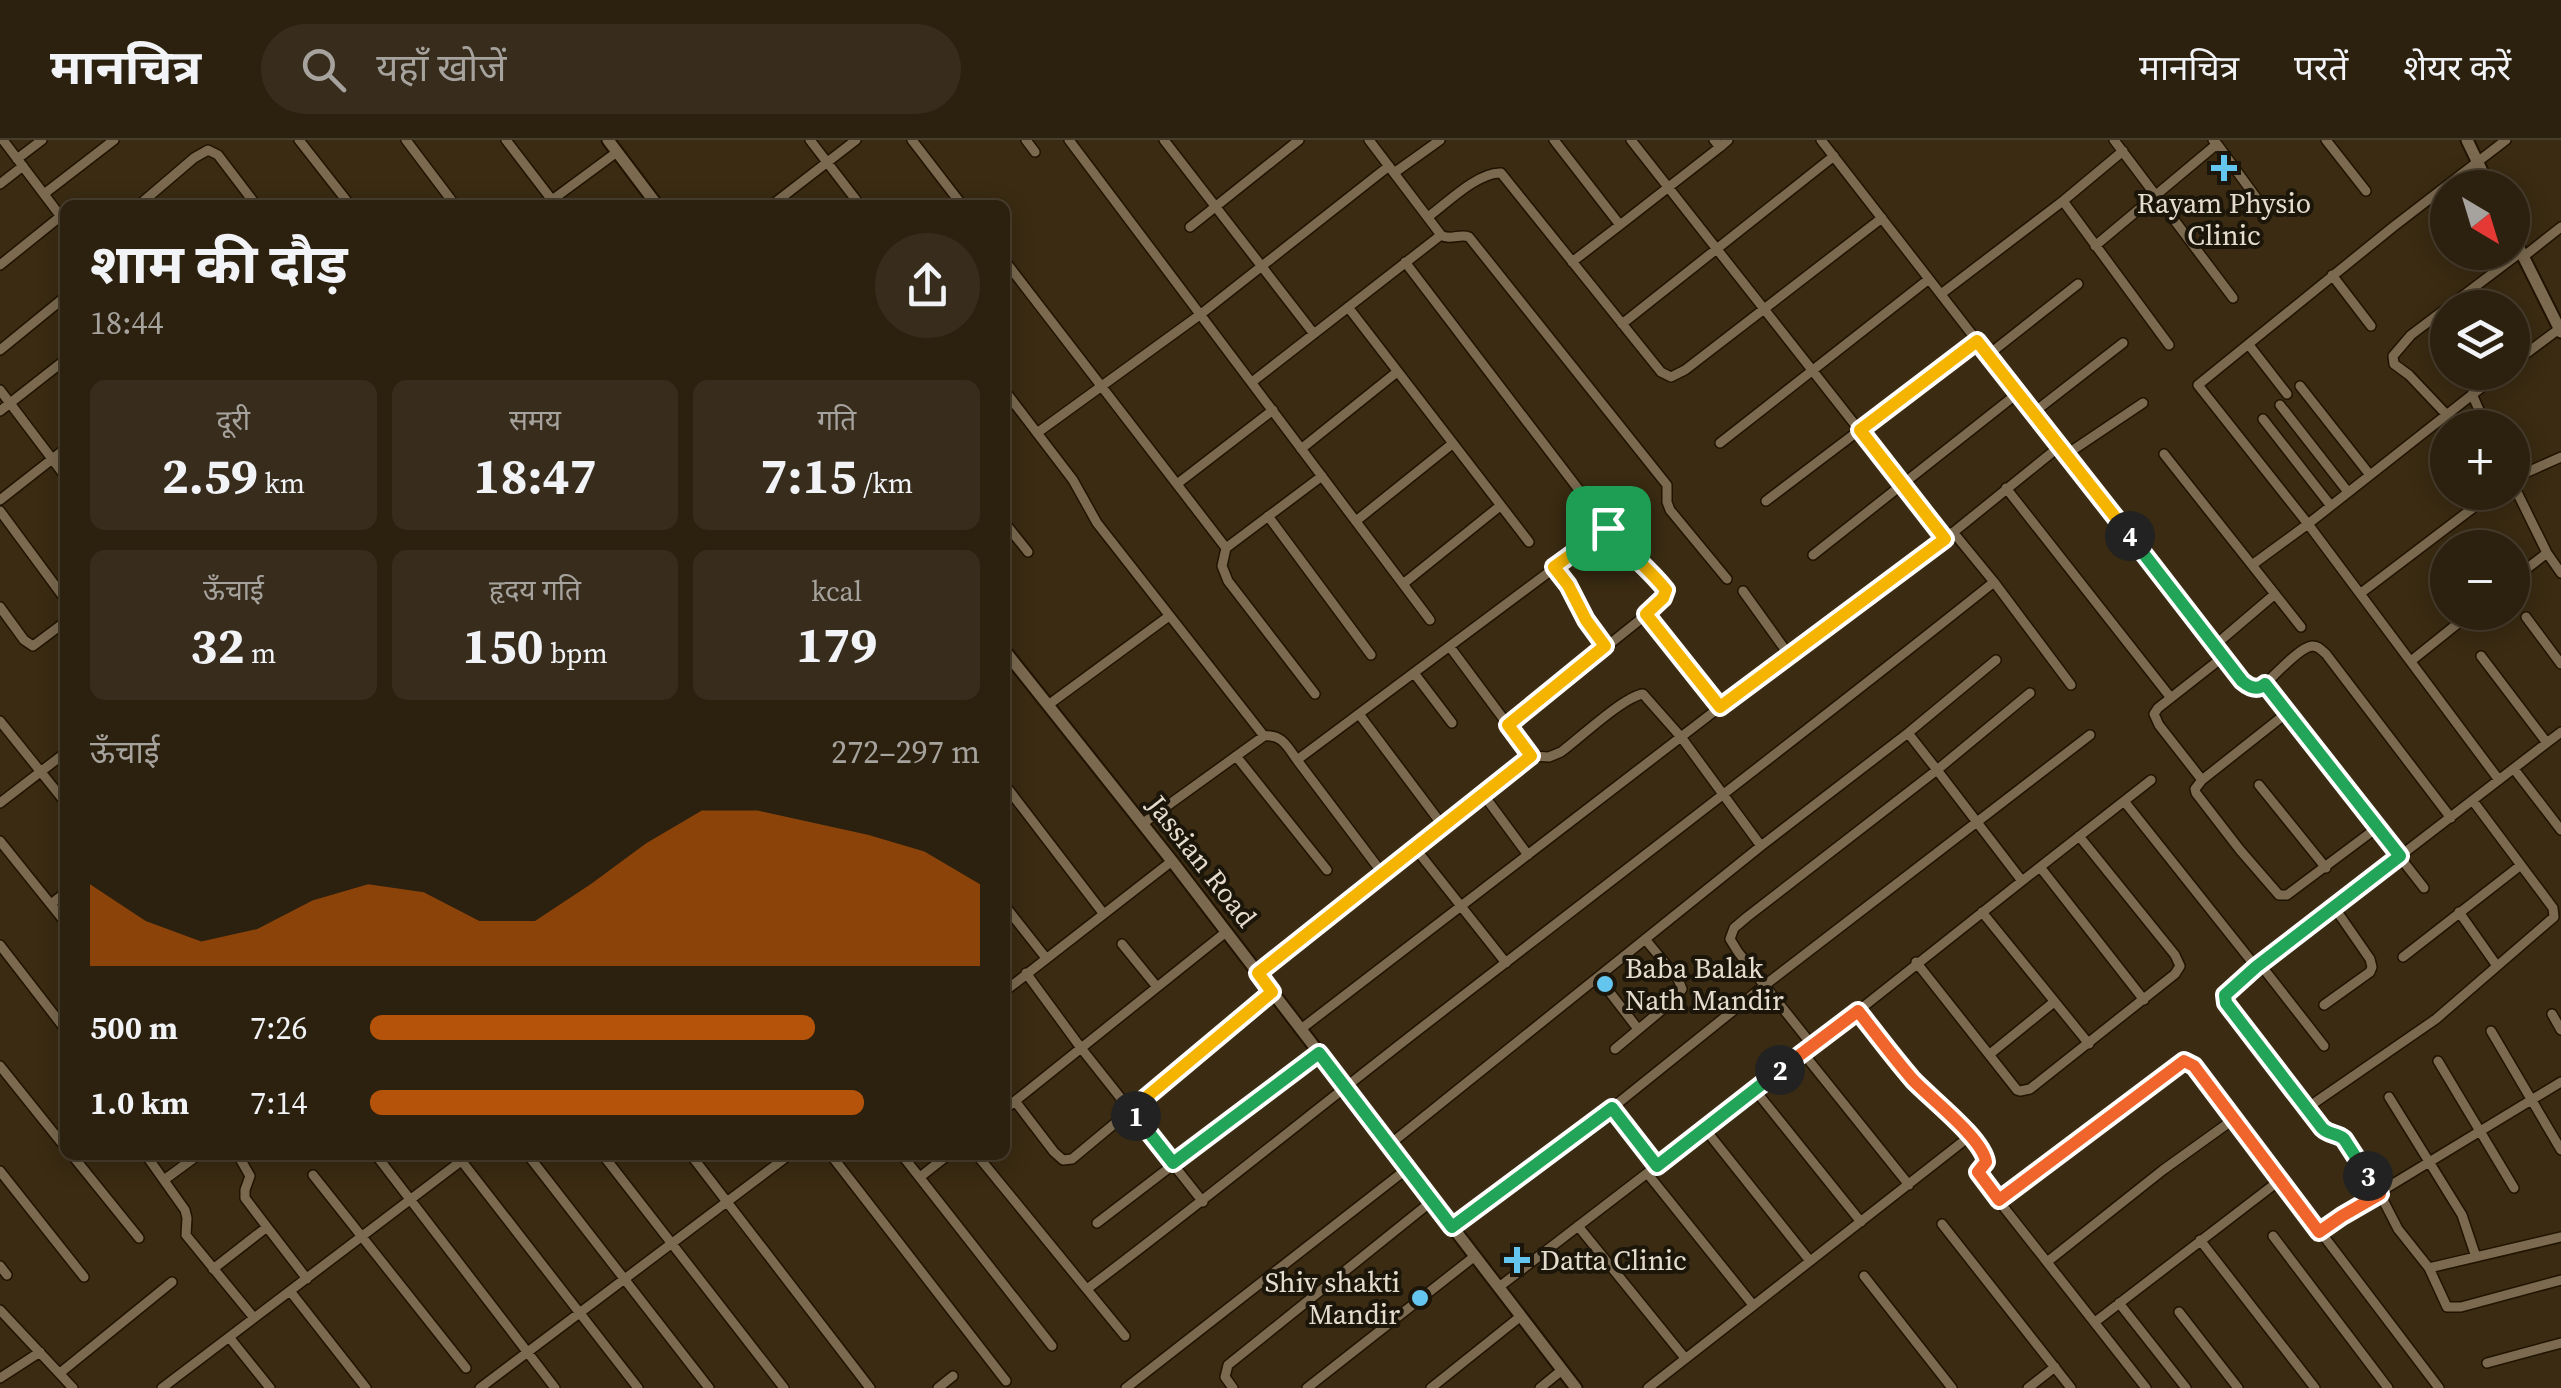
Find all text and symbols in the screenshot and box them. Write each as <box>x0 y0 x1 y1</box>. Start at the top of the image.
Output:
search box <box>261 24 961 114</box>
text: मानचित्र <box>50 34 201 100</box>
icon: search <box>296 42 351 97</box>
text: यहाँ खोजें <box>376 42 506 94</box>
text: मानचित्र <box>2139 44 2239 92</box>
text: परतें <box>2294 44 2348 92</box>
text: शेयर करें <box>2403 44 2511 92</box>
marker: Rayam Physio Clinic <box>2211 155 2237 181</box>
north arrow <box>2430 170 2530 270</box>
map controls <box>2430 170 2530 630</box>
place label: Rayam Physio Clinic <box>2137 184 2311 254</box>
text: शाम की दौड़ <box>90 226 348 301</box>
button: share <box>875 233 980 338</box>
button: layers <box>2430 290 2530 390</box>
text: 18:44 <box>90 301 164 345</box>
text: दूरी <box>217 401 250 439</box>
text: समय <box>509 401 561 439</box>
text: गति <box>817 401 856 439</box>
button: + <box>2430 410 2530 510</box>
text: 2.59 <box>162 441 258 510</box>
text: 18:47 <box>473 441 597 510</box>
text: 7:15 <box>760 441 857 510</box>
text: km <box>258 464 305 502</box>
text: /km <box>857 464 913 502</box>
pin <box>1566 486 1651 571</box>
icon: arrive <box>1581 501 1636 556</box>
pin: 4 <box>2105 511 2155 561</box>
text: 4 <box>2122 517 2138 555</box>
button: − <box>2430 530 2530 630</box>
text: ऊँचाई <box>203 571 264 609</box>
text: हृदय गति <box>489 571 581 609</box>
text: kcal <box>811 572 862 610</box>
text: 179 <box>796 610 877 679</box>
text: 32 <box>190 611 245 680</box>
text: 150 <box>462 611 544 680</box>
text: m <box>245 634 276 672</box>
text: bpm <box>544 634 608 672</box>
text: ऊँचाई <box>90 730 159 774</box>
text: 272–297 m <box>831 730 980 774</box>
street label: Jassian Road <box>1138 786 1266 935</box>
place label: Baba Balak Nath Mandir <box>1625 949 1784 1019</box>
marker: Baba Balak Nath Mandir <box>1594 973 1616 995</box>
text: 500 m <box>90 1006 178 1050</box>
text: 7:26 <box>250 1006 308 1050</box>
pin: 2 <box>1755 1045 1805 1095</box>
text: 2 <box>1772 1051 1788 1089</box>
text: 1.0 km <box>90 1081 189 1125</box>
text: 7:14 <box>250 1081 308 1125</box>
pin: 1 <box>1111 1091 1161 1141</box>
text: 1 <box>1128 1097 1144 1135</box>
pin: 3 <box>2343 1151 2393 1201</box>
text: 3 <box>2360 1157 2376 1195</box>
place label: Datta Clinic <box>1540 1241 1687 1279</box>
marker: Datta Clinic <box>1504 1247 1530 1273</box>
place label: Shiv shakti Mandir <box>1265 1263 1400 1333</box>
marker: Shiv shakti Mandir <box>1409 1287 1431 1309</box>

